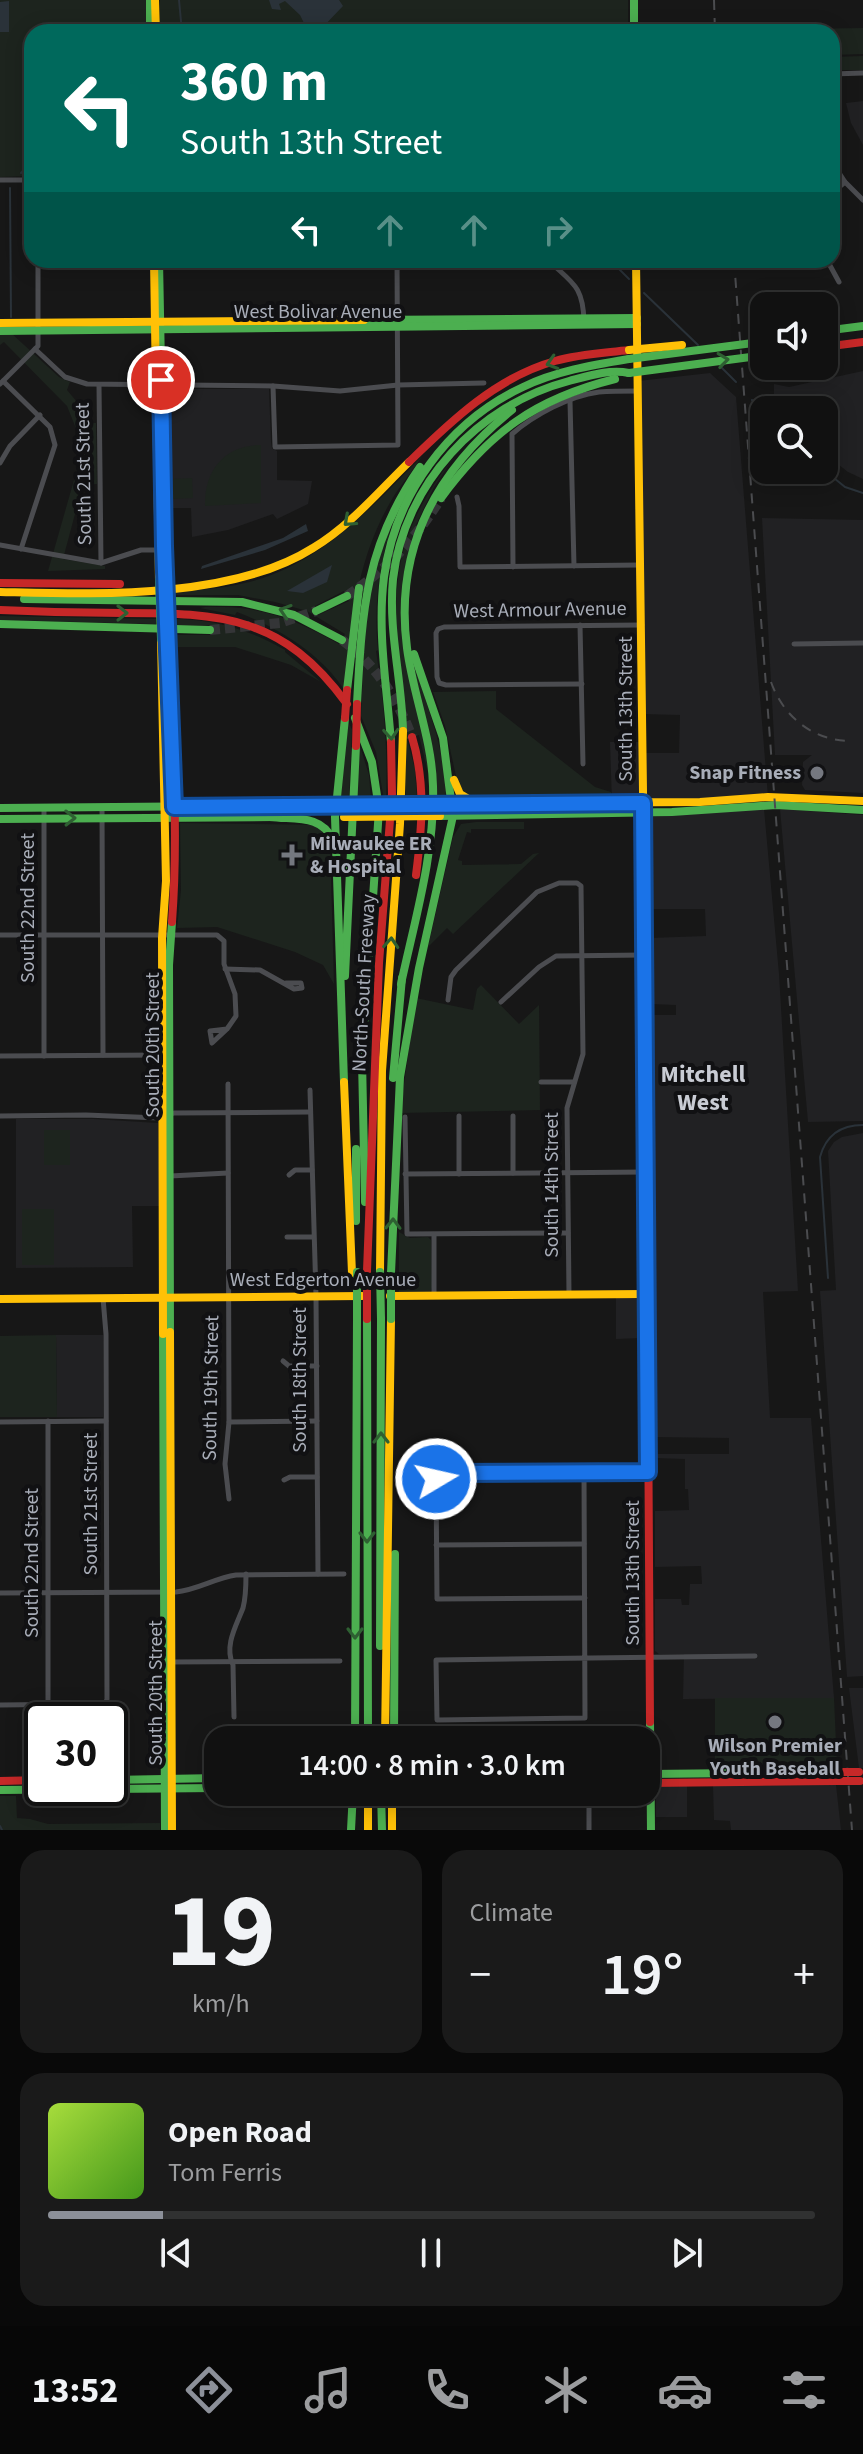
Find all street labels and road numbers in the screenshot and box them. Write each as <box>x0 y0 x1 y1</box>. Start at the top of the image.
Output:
street label: West Bolivar Avenue <box>234 298 402 326</box>
street label: South 21st Street <box>69 402 99 546</box>
street label: West Armour Avenue <box>453 594 627 626</box>
street label: South 13th Street <box>612 636 640 782</box>
street label: South 22nd Street <box>14 833 42 983</box>
street label: North-South Freeway <box>345 893 383 1073</box>
street label: South 20th Street <box>139 972 167 1118</box>
street label: South 14th Street <box>538 1112 566 1258</box>
street label: West Edgerton Avenue <box>230 1266 416 1294</box>
street label: South 18th Street <box>286 1307 314 1453</box>
street label: South 19th Street <box>196 1315 226 1461</box>
street label: South 21st Street <box>77 1432 105 1575</box>
street label: South 22nd Street <box>18 1488 46 1638</box>
street label: South 13th Street <box>619 1500 647 1646</box>
street label: South 20th Street <box>142 1620 170 1766</box>

